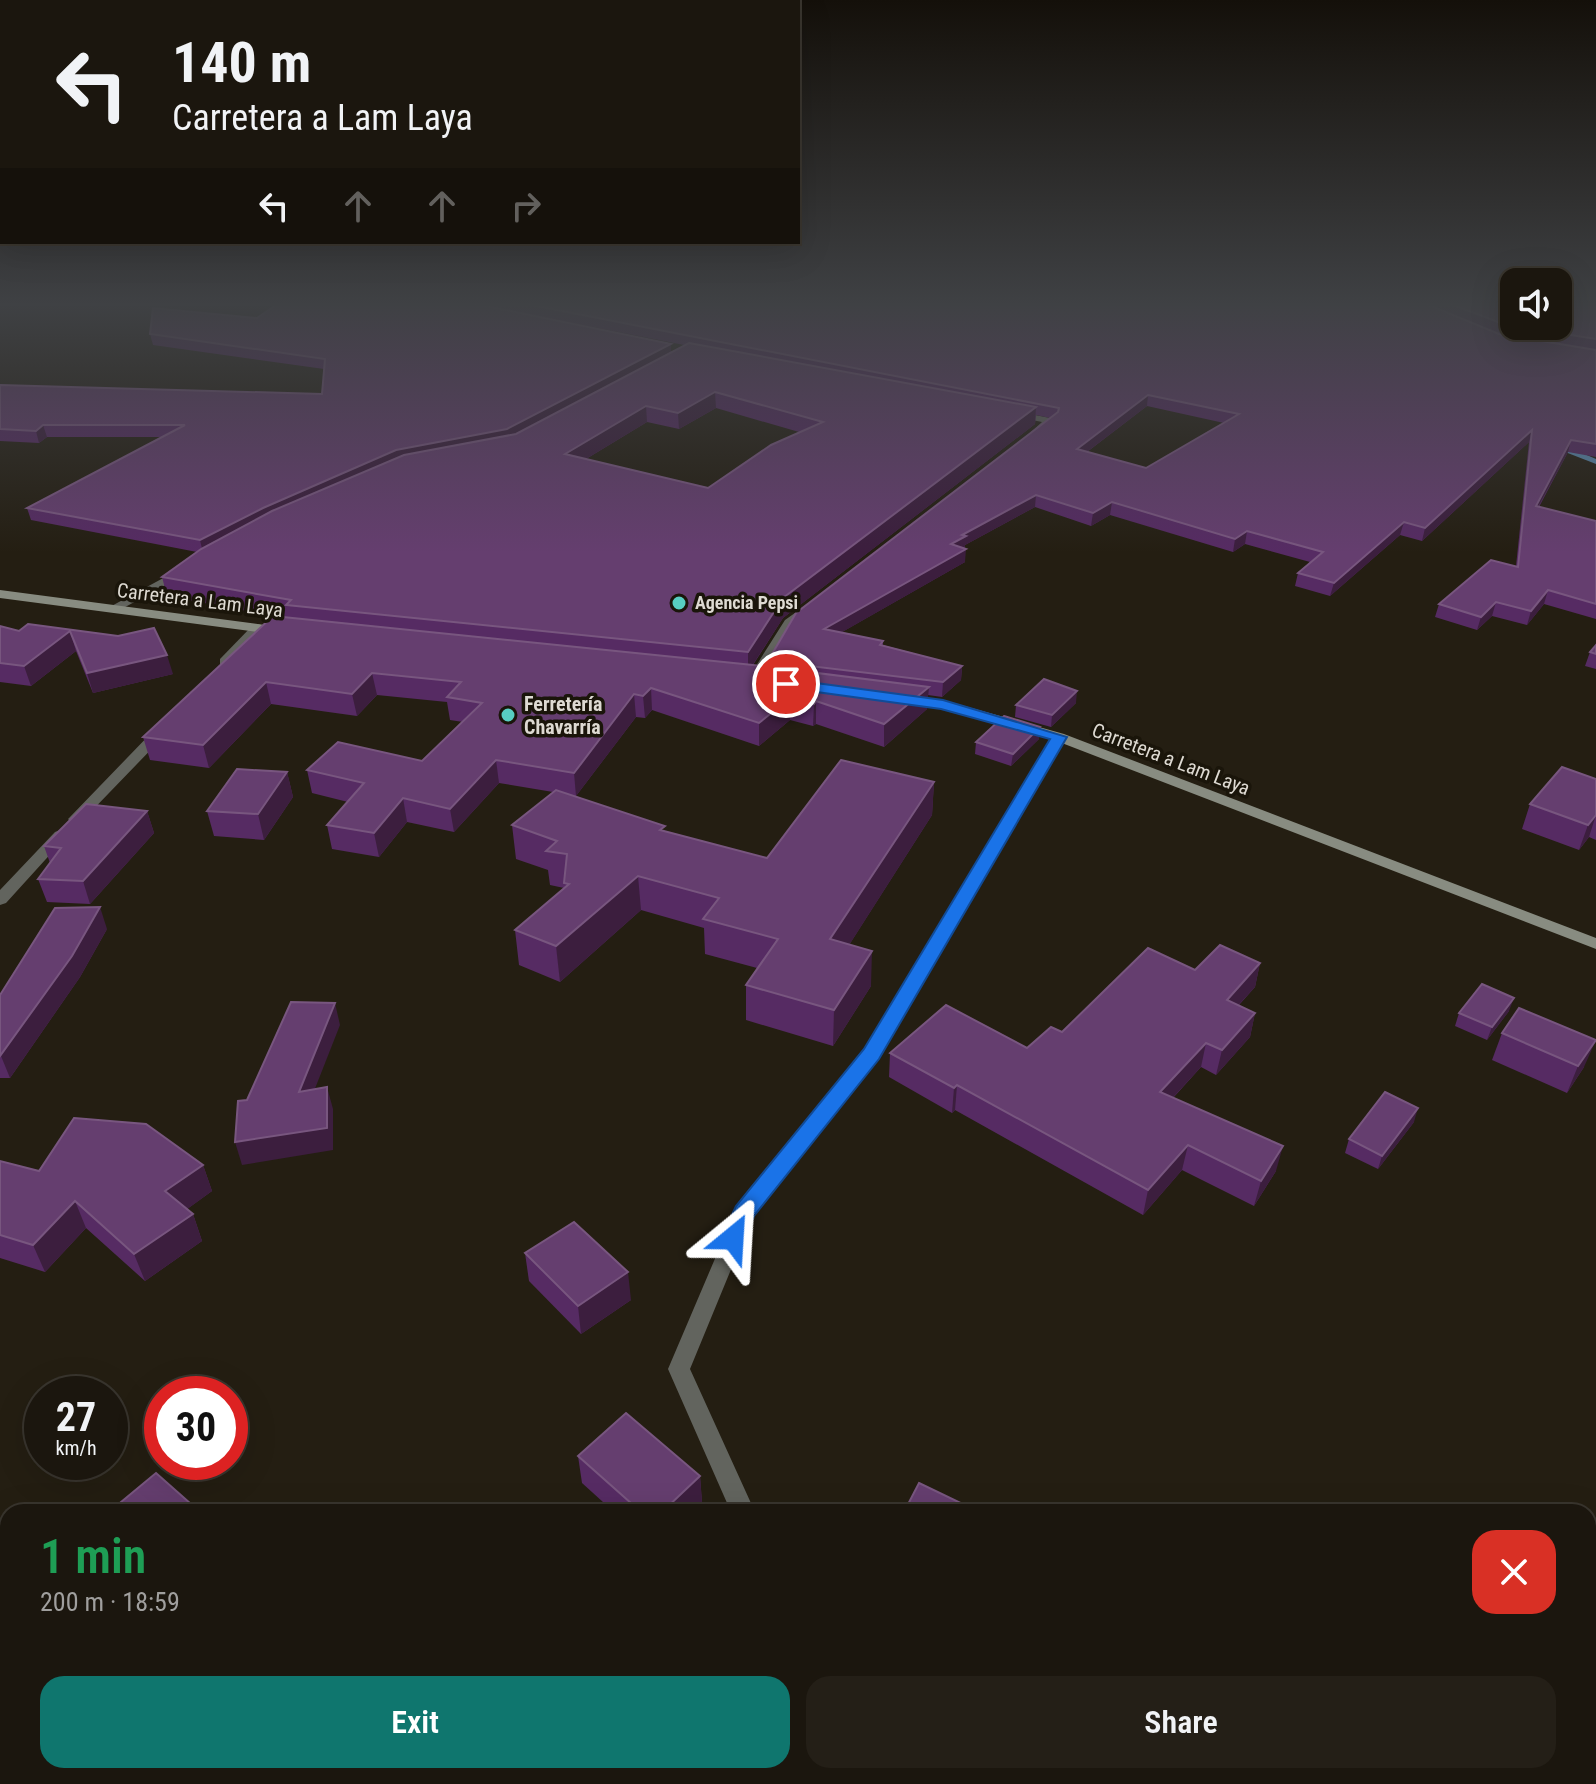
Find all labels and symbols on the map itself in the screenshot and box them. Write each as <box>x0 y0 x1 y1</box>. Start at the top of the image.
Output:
street label: Carretera a Lam Laya <box>116 578 284 622</box>
place label: Agencia Pepsi <box>695 592 798 613</box>
marker: Agencia Pepsi <box>670 594 688 612</box>
pin <box>752 650 820 718</box>
place label: Ferretería Chavarría <box>524 692 603 739</box>
marker: Ferretería Chavarría <box>499 706 517 724</box>
street label: Carretera a Lam Laya <box>1089 718 1253 800</box>
position arrow <box>691 1196 775 1280</box>
speed limit sign: 30 <box>144 1376 248 1480</box>

